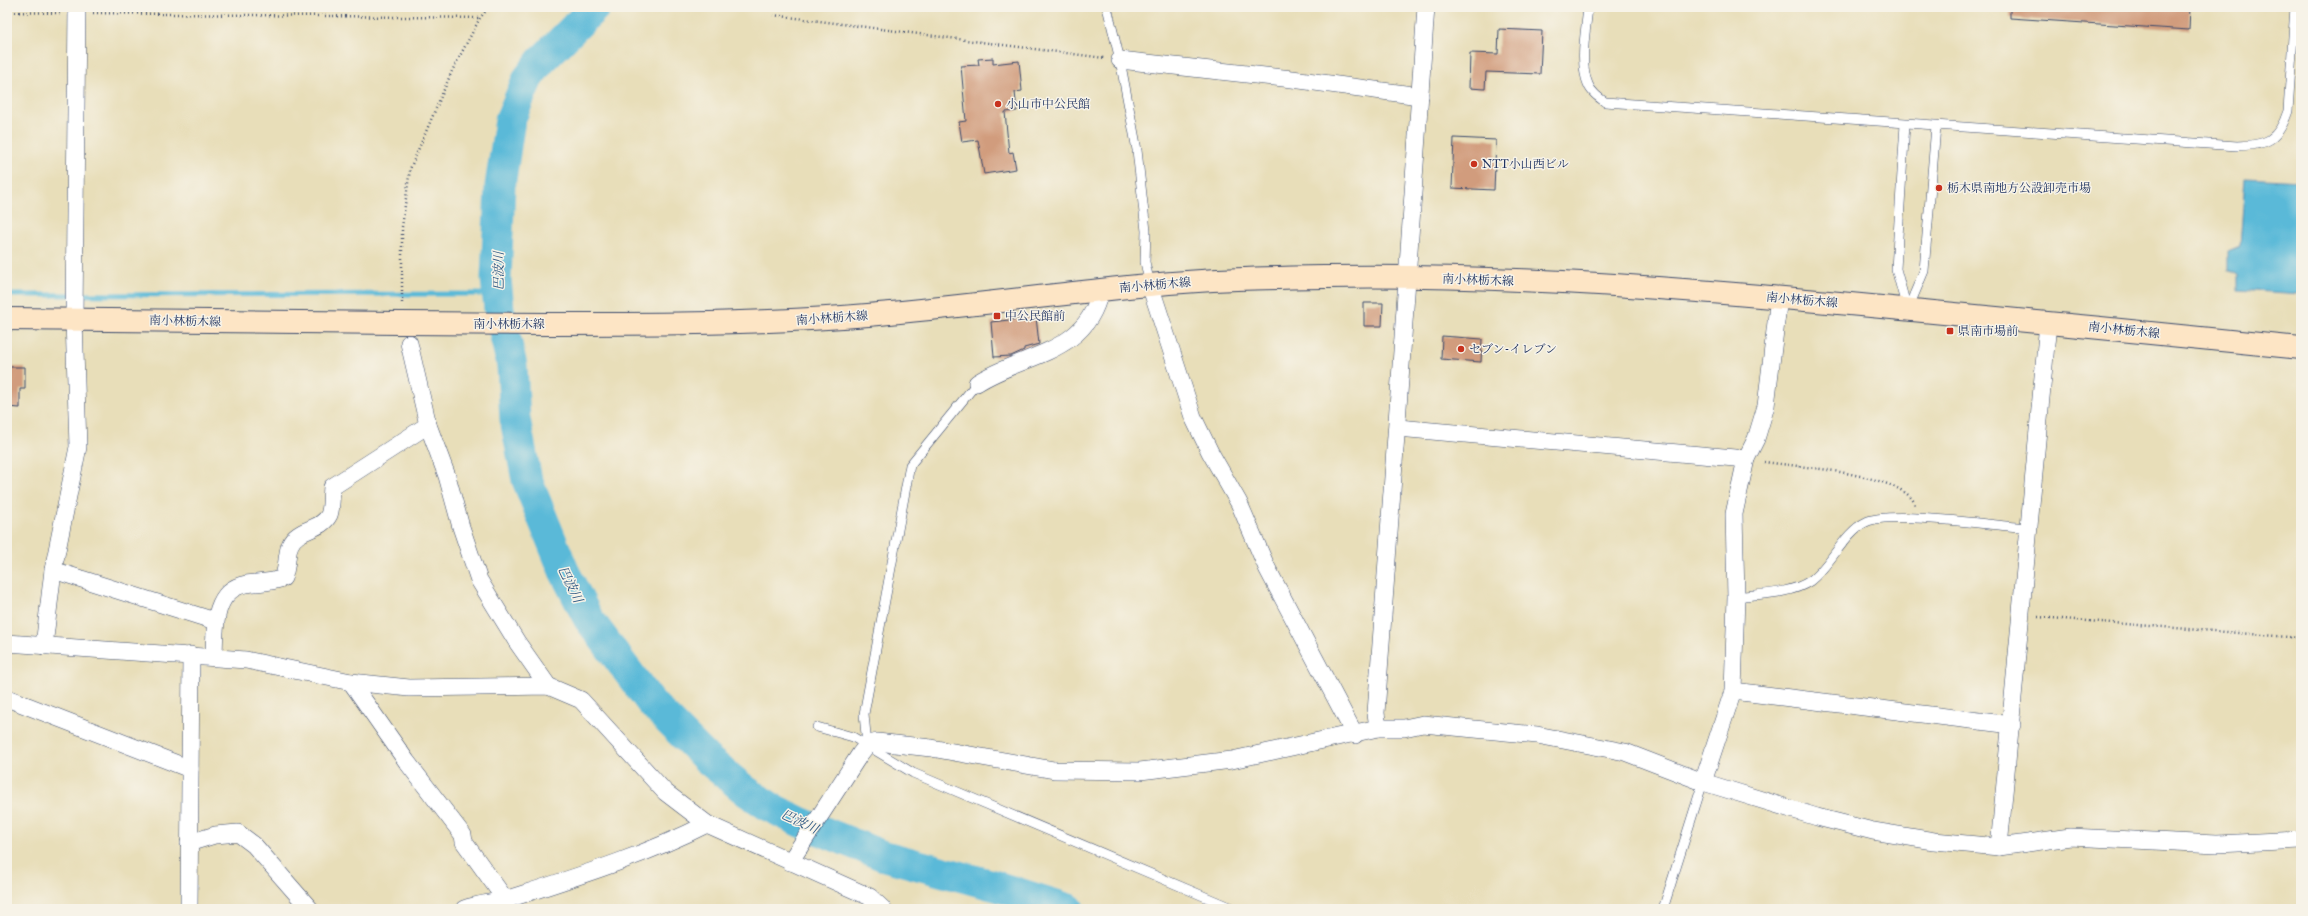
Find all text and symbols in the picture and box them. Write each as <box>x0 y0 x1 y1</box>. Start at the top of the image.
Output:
place label: 小山市中公民館 <box>1006 97 1090 111</box>
marker: 小山市中公民館 <box>993 99 1003 109</box>
place label: NTT小山西ビル <box>1482 157 1569 171</box>
marker: NTT小山西ビル <box>1469 159 1479 169</box>
place label: 栃木県南地方公設卸売市場 <box>1947 181 2091 195</box>
marker: 栃木県南地方公設卸売市場 <box>1934 183 1944 193</box>
water label: 巴波川 <box>491 250 507 291</box>
street label: 南小林栃木線 <box>1442 272 1514 288</box>
street label: 南小林栃木線 <box>1119 275 1191 295</box>
street label: 南小林栃木線 <box>1766 290 1838 310</box>
street label: 南小林栃木線 <box>796 309 868 327</box>
place label: 中公民館前 <box>1005 309 1065 323</box>
marker: 中公民館前 <box>992 311 1002 321</box>
street label: 南小林栃木線 <box>149 313 221 329</box>
street label: 南小林栃木線 <box>473 317 545 331</box>
street label: 南小林栃木線 <box>2087 319 2161 341</box>
place label: 県南市場前 <box>1958 324 2018 338</box>
marker: 県南市場前 <box>1945 326 1955 336</box>
place label: セブン-イレブン <box>1469 342 1557 356</box>
marker: セブン-イレブン <box>1456 344 1466 354</box>
water label: 巴波川 <box>554 563 587 607</box>
water label: 巴波川 <box>779 806 822 838</box>

